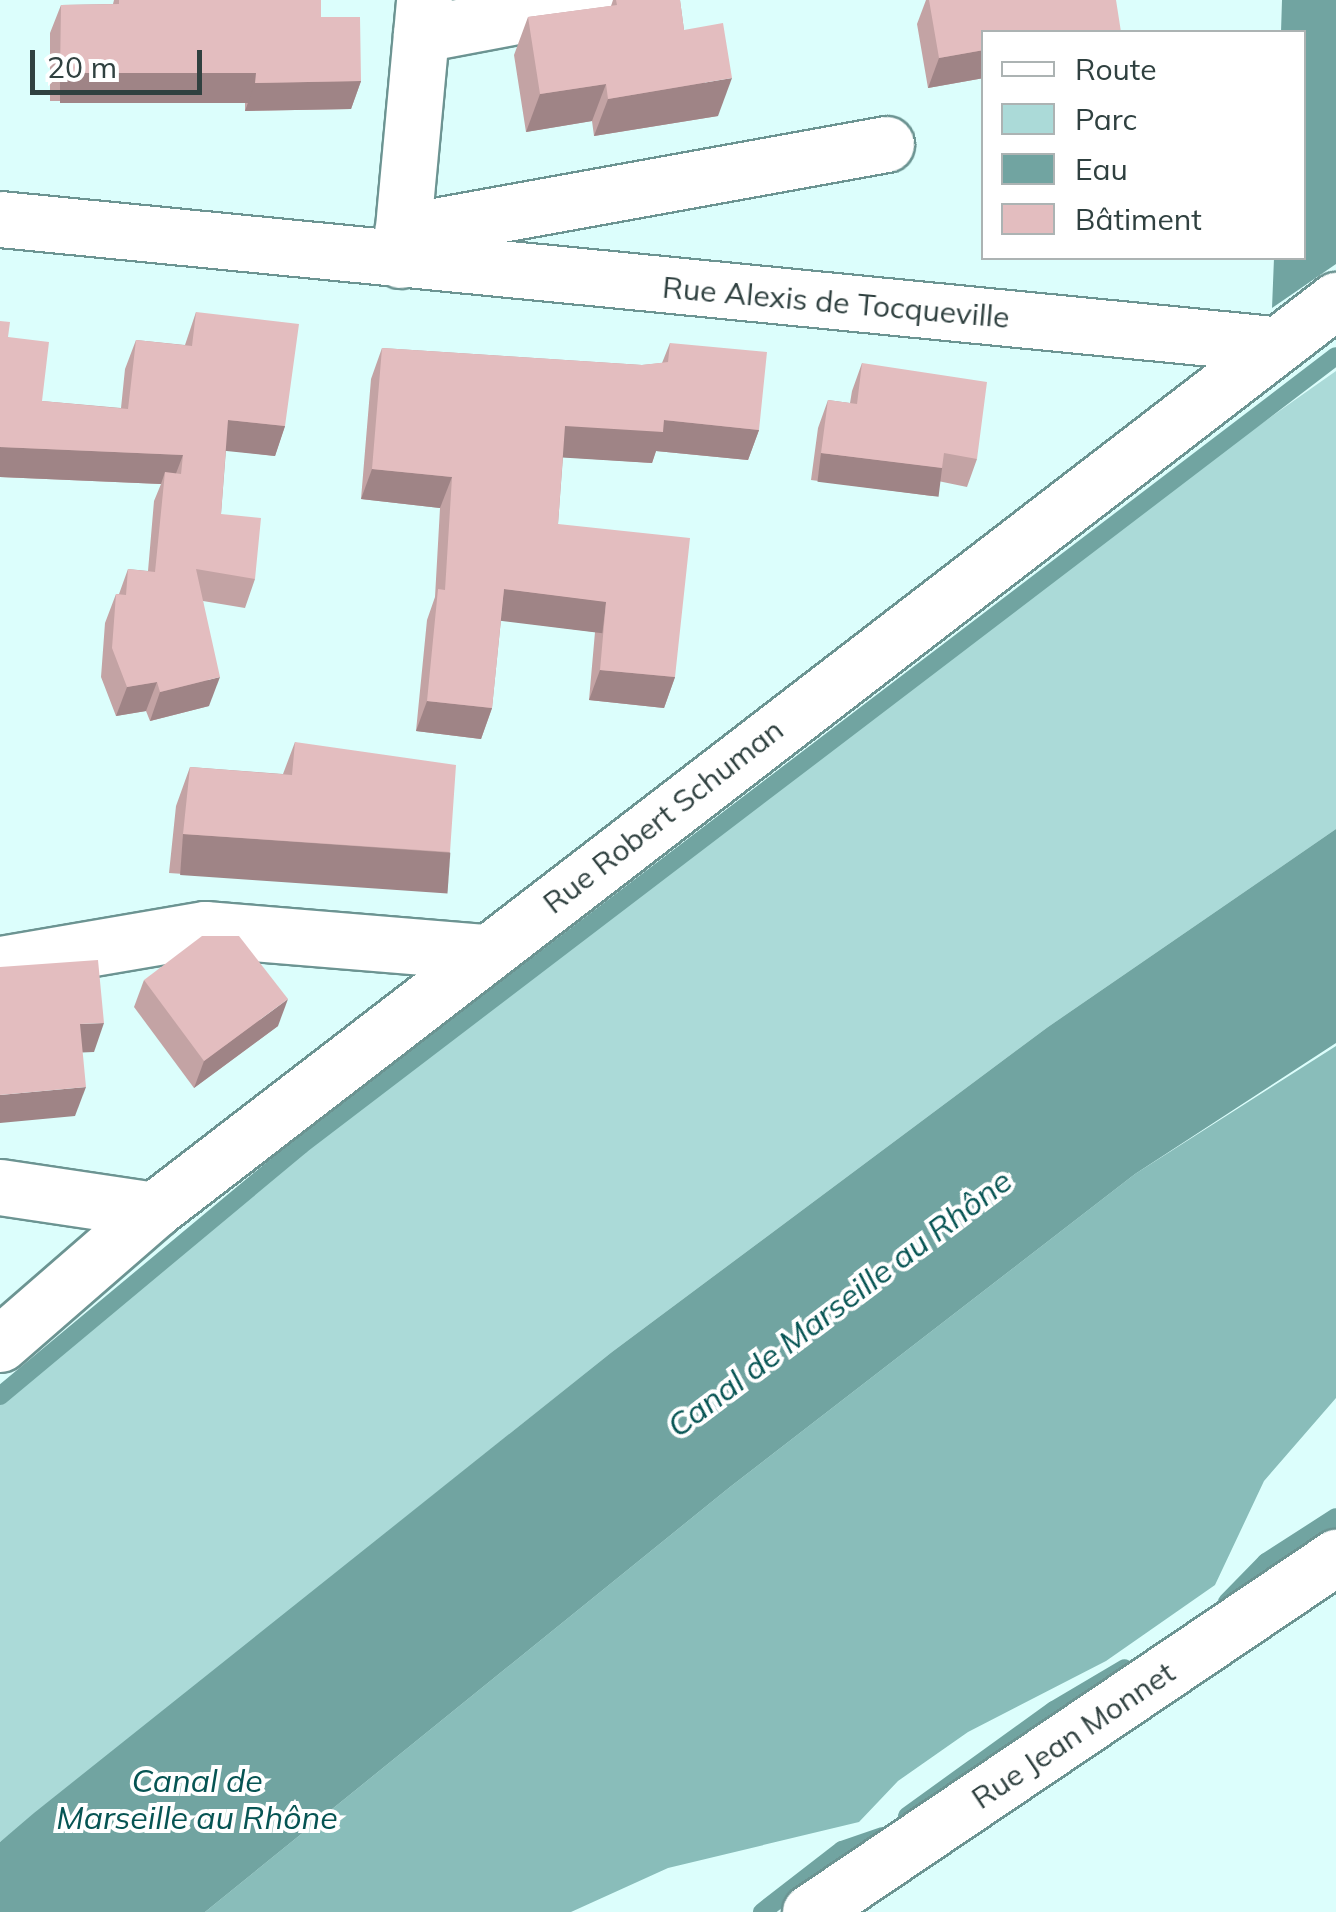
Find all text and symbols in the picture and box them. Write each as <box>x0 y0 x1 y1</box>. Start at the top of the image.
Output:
scale bar <box>35 30 208 92</box>
legend <box>981 30 1306 260</box>
text: 20 m <box>47 48 117 86</box>
text: Route <box>1075 50 1157 88</box>
text: Parc <box>1075 100 1137 138</box>
text: Eau <box>1075 150 1128 188</box>
text: Bâtiment <box>1075 200 1202 238</box>
street label: Rue Alexis de Tocqueville <box>661 269 1011 335</box>
street label: Rue Robert Schuman <box>536 711 790 921</box>
water label: Canal de Marseille au Rhône <box>659 1161 1019 1445</box>
street label: Rue Jean Monnet <box>965 1654 1181 1816</box>
water label: Canal de Marseille au Rhône <box>56 1762 338 1837</box>

